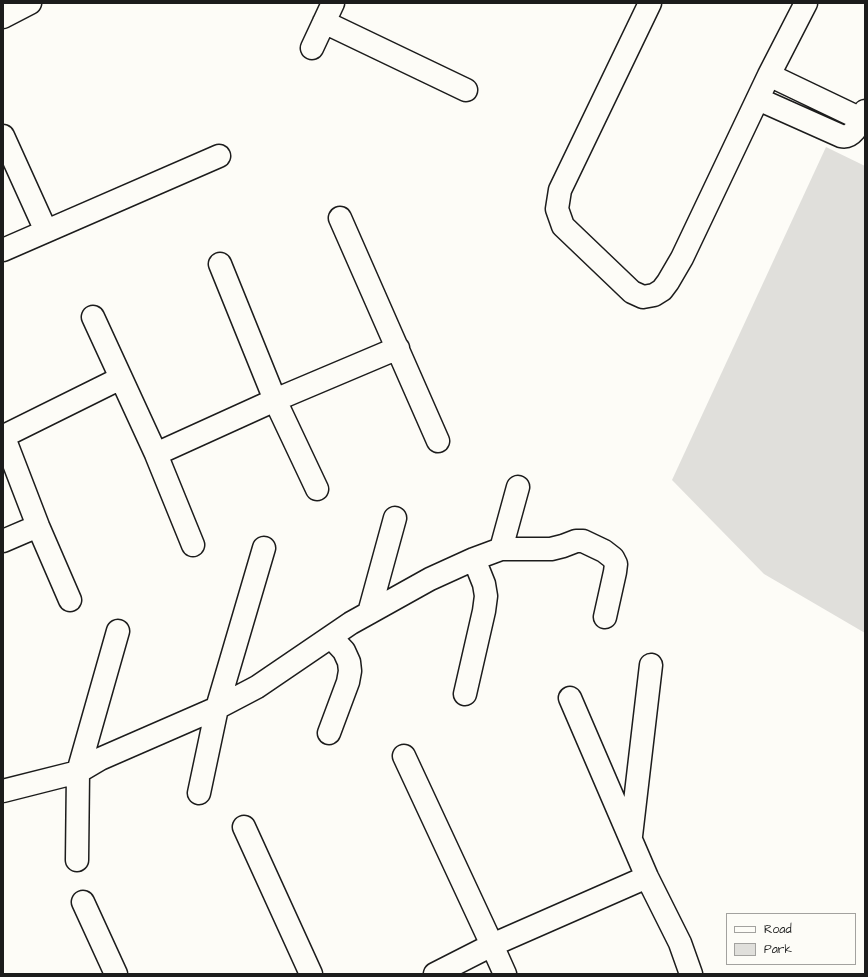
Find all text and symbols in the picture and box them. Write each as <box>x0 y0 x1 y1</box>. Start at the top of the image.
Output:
legend <box>726 913 856 965</box>
text: Road <box>764 921 792 938</box>
text: Park <box>764 941 792 958</box>

